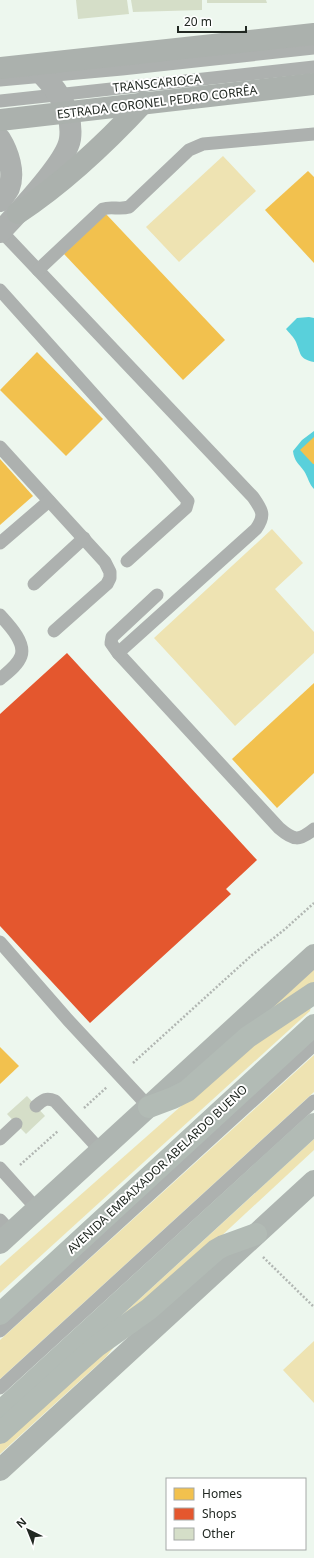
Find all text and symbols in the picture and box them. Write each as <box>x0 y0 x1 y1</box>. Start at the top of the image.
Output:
scale bar <box>178 8 246 34</box>
text: 20 m <box>184 13 212 30</box>
street label: TRANSCARIOCA <box>112 70 202 96</box>
street label: ESTRADA CORONEL PEDRO CORRÊA <box>56 81 258 123</box>
street label: AVENIDA EMBAIXADOR ABELARDO BUENO <box>63 1081 251 1257</box>
legend <box>166 1478 306 1550</box>
text: Homes <box>202 1485 242 1502</box>
text: Shops <box>202 1505 237 1522</box>
north arrow <box>8 1510 48 1550</box>
text: N <box>12 1514 29 1531</box>
text: Other <box>202 1525 235 1542</box>

